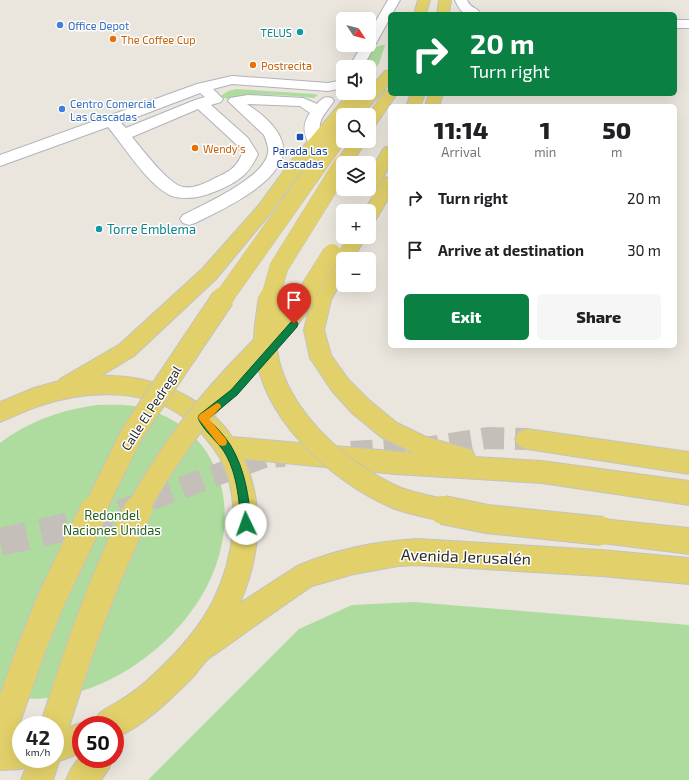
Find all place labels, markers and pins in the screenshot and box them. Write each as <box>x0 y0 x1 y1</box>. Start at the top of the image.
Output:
place label: Office Depot <box>68 19 129 32</box>
marker: Office Depot <box>55 20 65 30</box>
place label: TELUS <box>260 26 292 39</box>
marker: TELUS <box>295 27 305 37</box>
place label: The Coffee Cup <box>121 33 196 46</box>
marker: The Coffee Cup <box>108 34 118 44</box>
place label: Postrecita <box>261 59 312 72</box>
marker: Postrecita <box>248 60 258 70</box>
place label: Centro Comercial Las Cascadas <box>70 97 156 123</box>
marker: Centro Comercial Las Cascadas <box>57 104 67 114</box>
marker: Parada Las Cascadas <box>295 132 305 142</box>
place label: Wendy's <box>203 142 246 155</box>
marker: Wendy's <box>190 143 200 153</box>
place label: Parada Las Cascadas <box>272 144 328 170</box>
place label: Torre Emblema <box>107 221 196 237</box>
marker: Torre Emblema <box>94 224 104 234</box>
pin <box>277 283 311 324</box>

